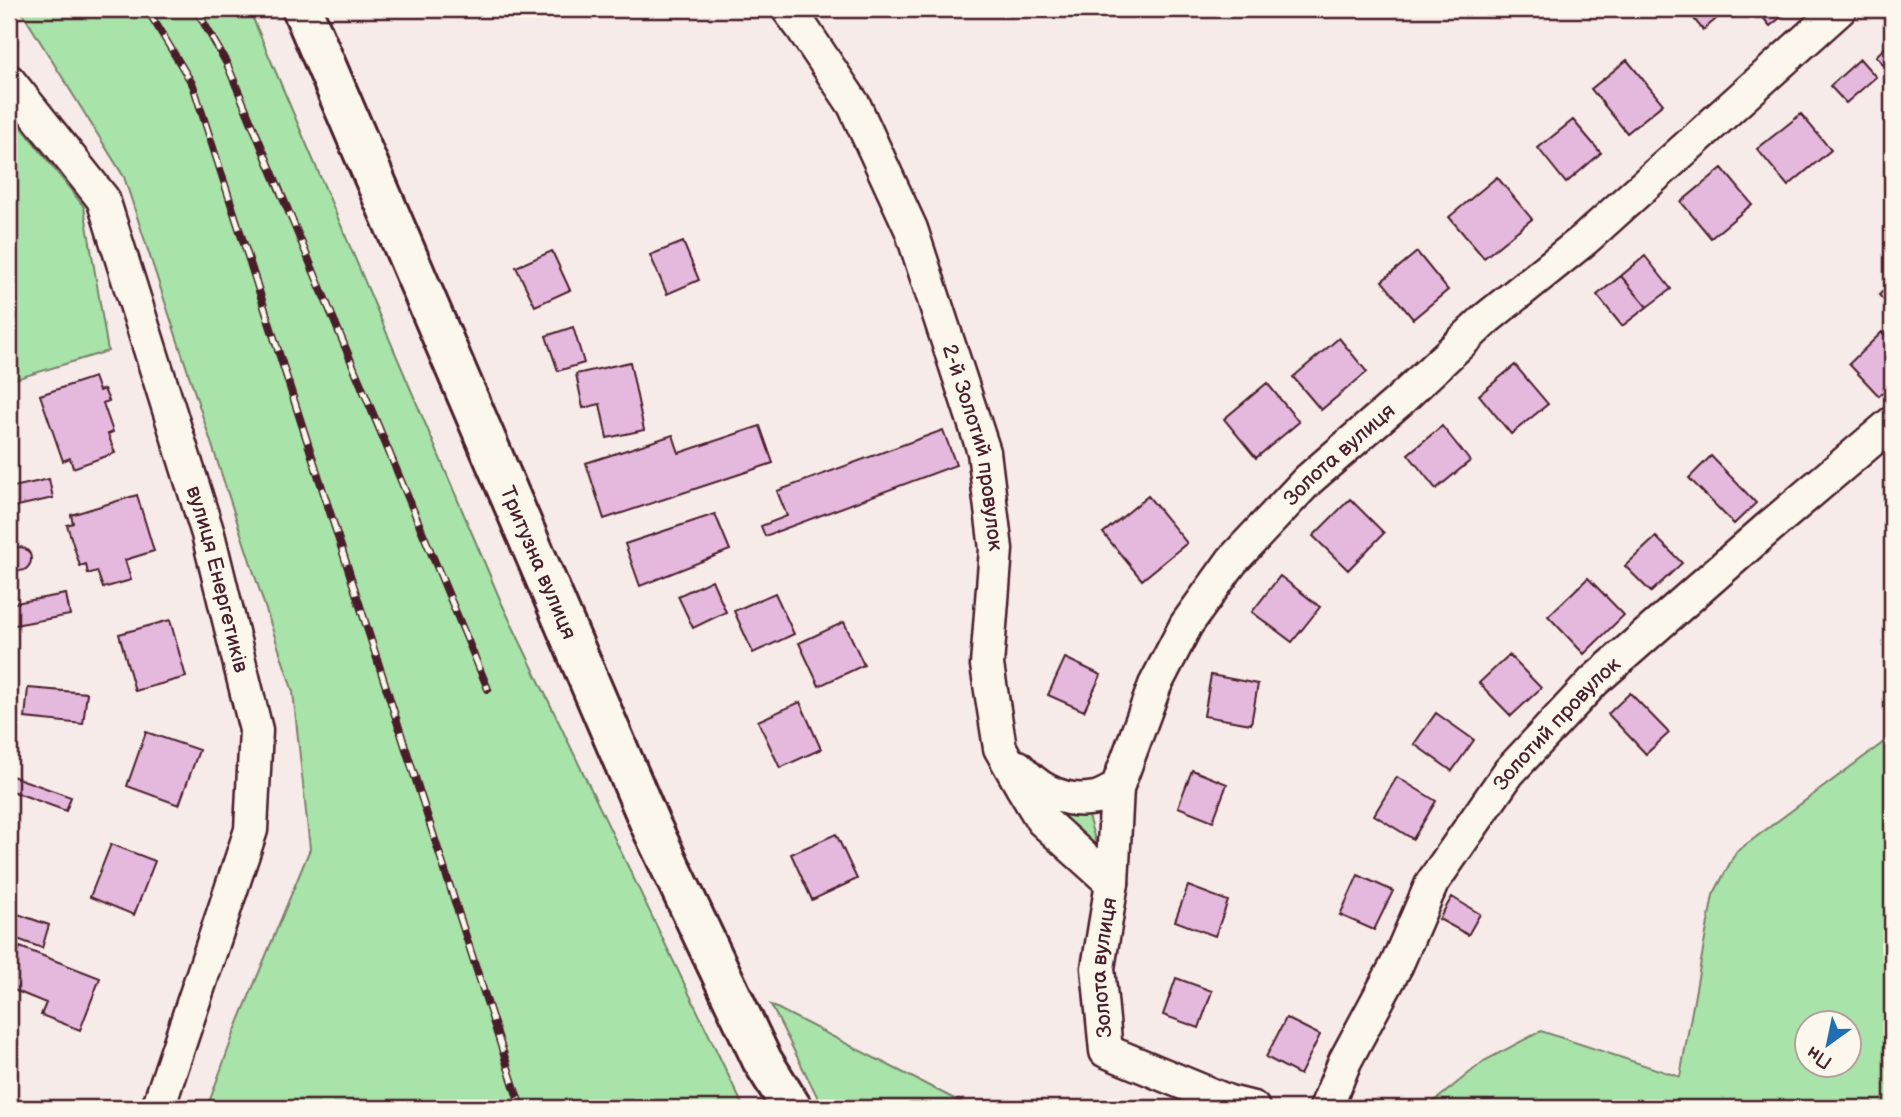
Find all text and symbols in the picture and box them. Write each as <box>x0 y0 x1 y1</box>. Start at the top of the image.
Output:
street label: 2-й Золотий провулок <box>937 341 1009 552</box>
street label: Золота вулиця <box>1278 398 1400 511</box>
street label: Тритузна вулиця <box>495 482 582 643</box>
street label: вулиця Енергетиків <box>181 483 254 675</box>
street label: Золотий провулок <box>1488 651 1625 795</box>
street label: Золота вулиця <box>1085 896 1122 1039</box>
north arrow <box>1792 1009 1862 1078</box>
text: Пн <box>1803 1040 1836 1074</box>

